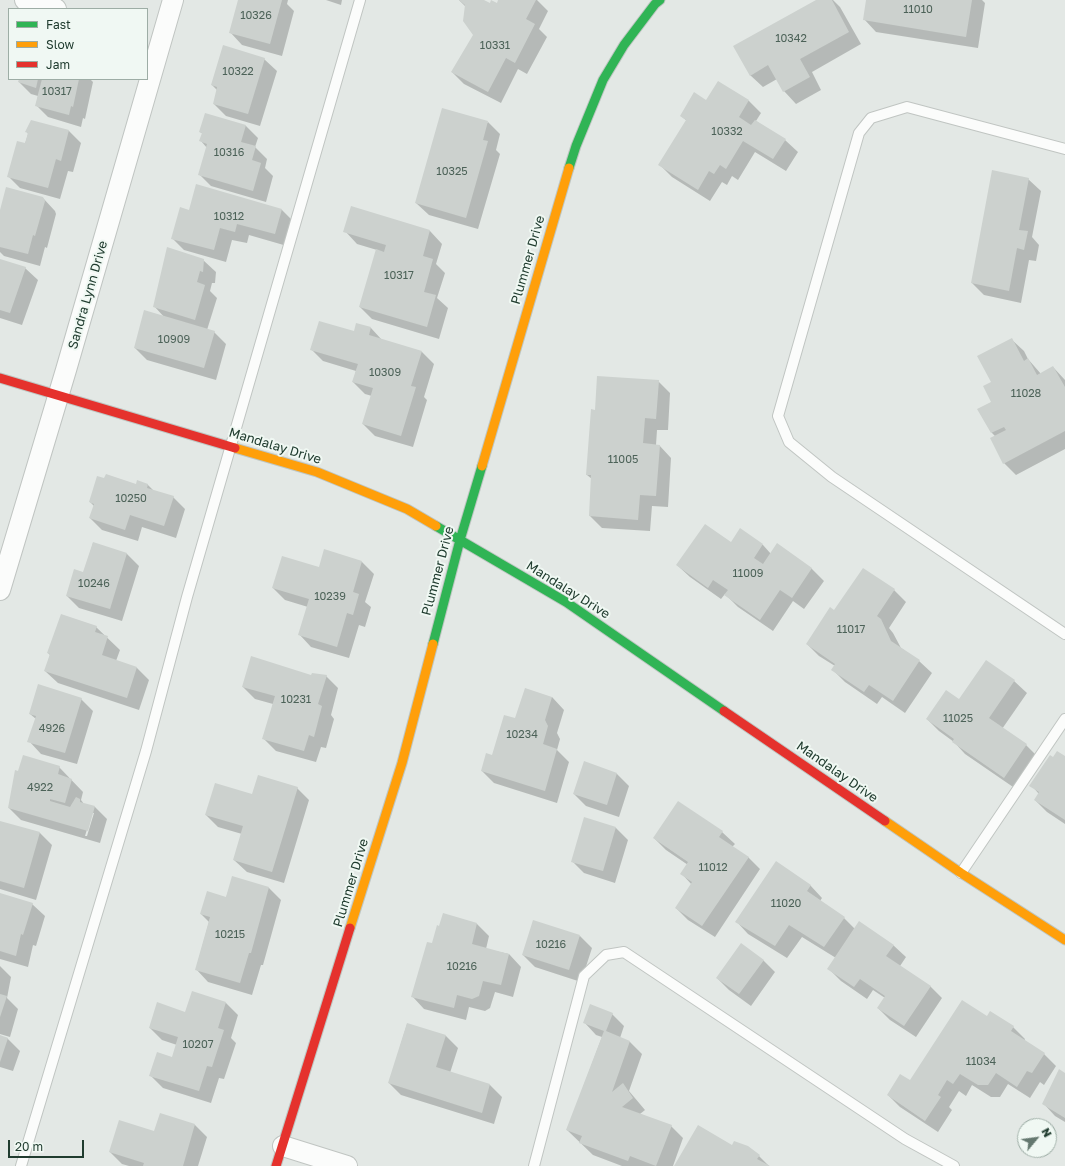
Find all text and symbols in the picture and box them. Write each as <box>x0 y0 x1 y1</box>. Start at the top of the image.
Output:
house number: 11010 <box>903 3 933 17</box>
legend <box>8 8 148 80</box>
house number: 10326 <box>240 9 272 23</box>
text: Fast <box>46 17 71 32</box>
house number: 10342 <box>775 32 807 46</box>
text: Slow <box>46 37 74 52</box>
house number: 10331 <box>480 39 510 53</box>
text: Jam <box>46 57 70 72</box>
house number: 10322 <box>222 65 254 79</box>
house number: 10317 <box>42 85 72 99</box>
house number: 10332 <box>711 125 743 139</box>
house number: 10316 <box>214 146 244 160</box>
house number: 10325 <box>436 165 468 179</box>
house number: 10312 <box>214 210 244 224</box>
street label: Plummer Drive <box>508 214 548 306</box>
street label: Sandra Lynn Drive <box>65 239 111 351</box>
house number: 10317 <box>384 269 414 283</box>
house number: 10909 <box>158 333 190 347</box>
house number: 10309 <box>369 366 401 380</box>
house number: 11028 <box>1011 387 1041 401</box>
street label: Mandalay Drive <box>227 425 323 467</box>
house number: 11005 <box>608 453 638 467</box>
house number: 10250 <box>115 492 147 506</box>
street label: Plummer Drive <box>419 525 457 617</box>
street label: Mandalay Drive <box>523 558 613 622</box>
house number: 11009 <box>733 567 763 581</box>
house number: 10246 <box>78 577 110 591</box>
house number: 10239 <box>314 590 346 604</box>
house number: 11017 <box>837 623 865 637</box>
house number: 10231 <box>281 693 311 707</box>
house number: 11025 <box>943 712 973 726</box>
house number: 4926 <box>39 722 65 736</box>
house number: 10234 <box>506 728 538 742</box>
street label: Mandalay Drive <box>793 738 881 806</box>
house number: 4922 <box>27 781 53 795</box>
street label: Plummer Drive <box>330 837 372 929</box>
house number: 11012 <box>698 861 728 875</box>
house number: 11020 <box>771 897 801 911</box>
house number: 10215 <box>215 928 245 942</box>
house number: 10216 <box>536 938 566 952</box>
house number: 10216 <box>447 960 477 974</box>
house number: 10207 <box>182 1038 214 1052</box>
house number: 11034 <box>966 1055 996 1069</box>
north arrow <box>1017 1118 1057 1158</box>
text: N <box>1039 1126 1055 1139</box>
scale bar <box>10 1132 86 1158</box>
text: 20 m <box>15 1139 43 1154</box>

